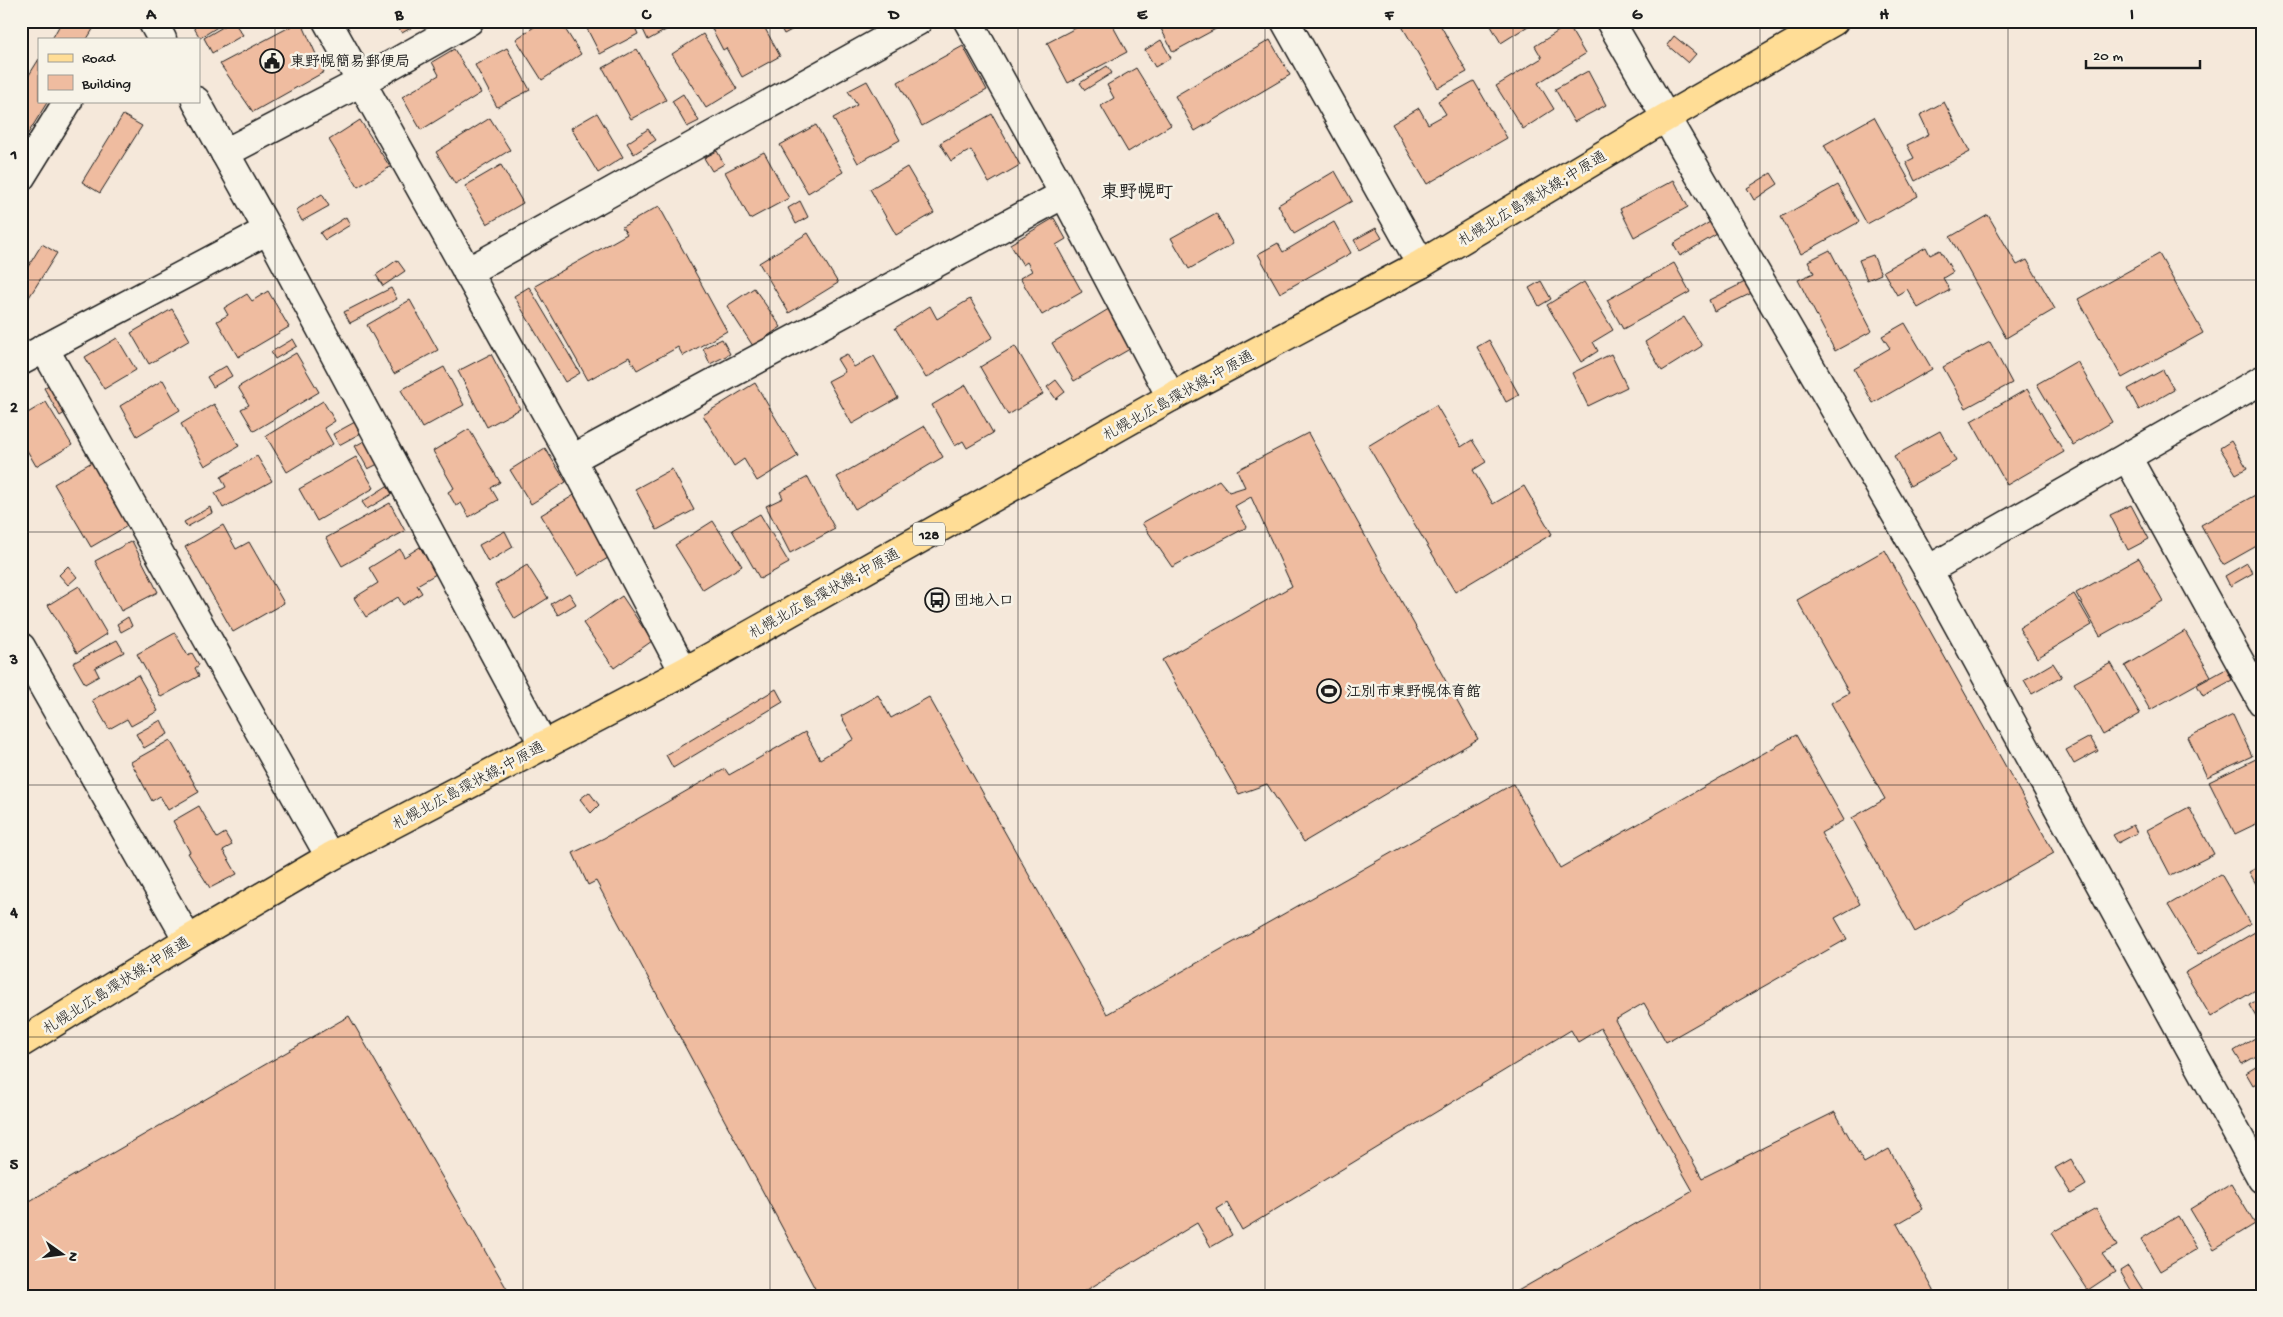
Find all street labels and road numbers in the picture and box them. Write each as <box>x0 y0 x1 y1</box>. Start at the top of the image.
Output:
street label: 札幌北広島環状線;中原通 <box>1455 147 1610 251</box>
street label: 札幌北広島環状線;中原通 <box>1100 347 1258 446</box>
road number: 128 <box>913 522 945 546</box>
street label: 札幌北広島環状線;中原通 <box>746 545 904 644</box>
street label: 札幌北広島環状線;中原通 <box>389 738 548 835</box>
street label: 札幌北広島環状線;中原通 <box>40 933 194 1039</box>

